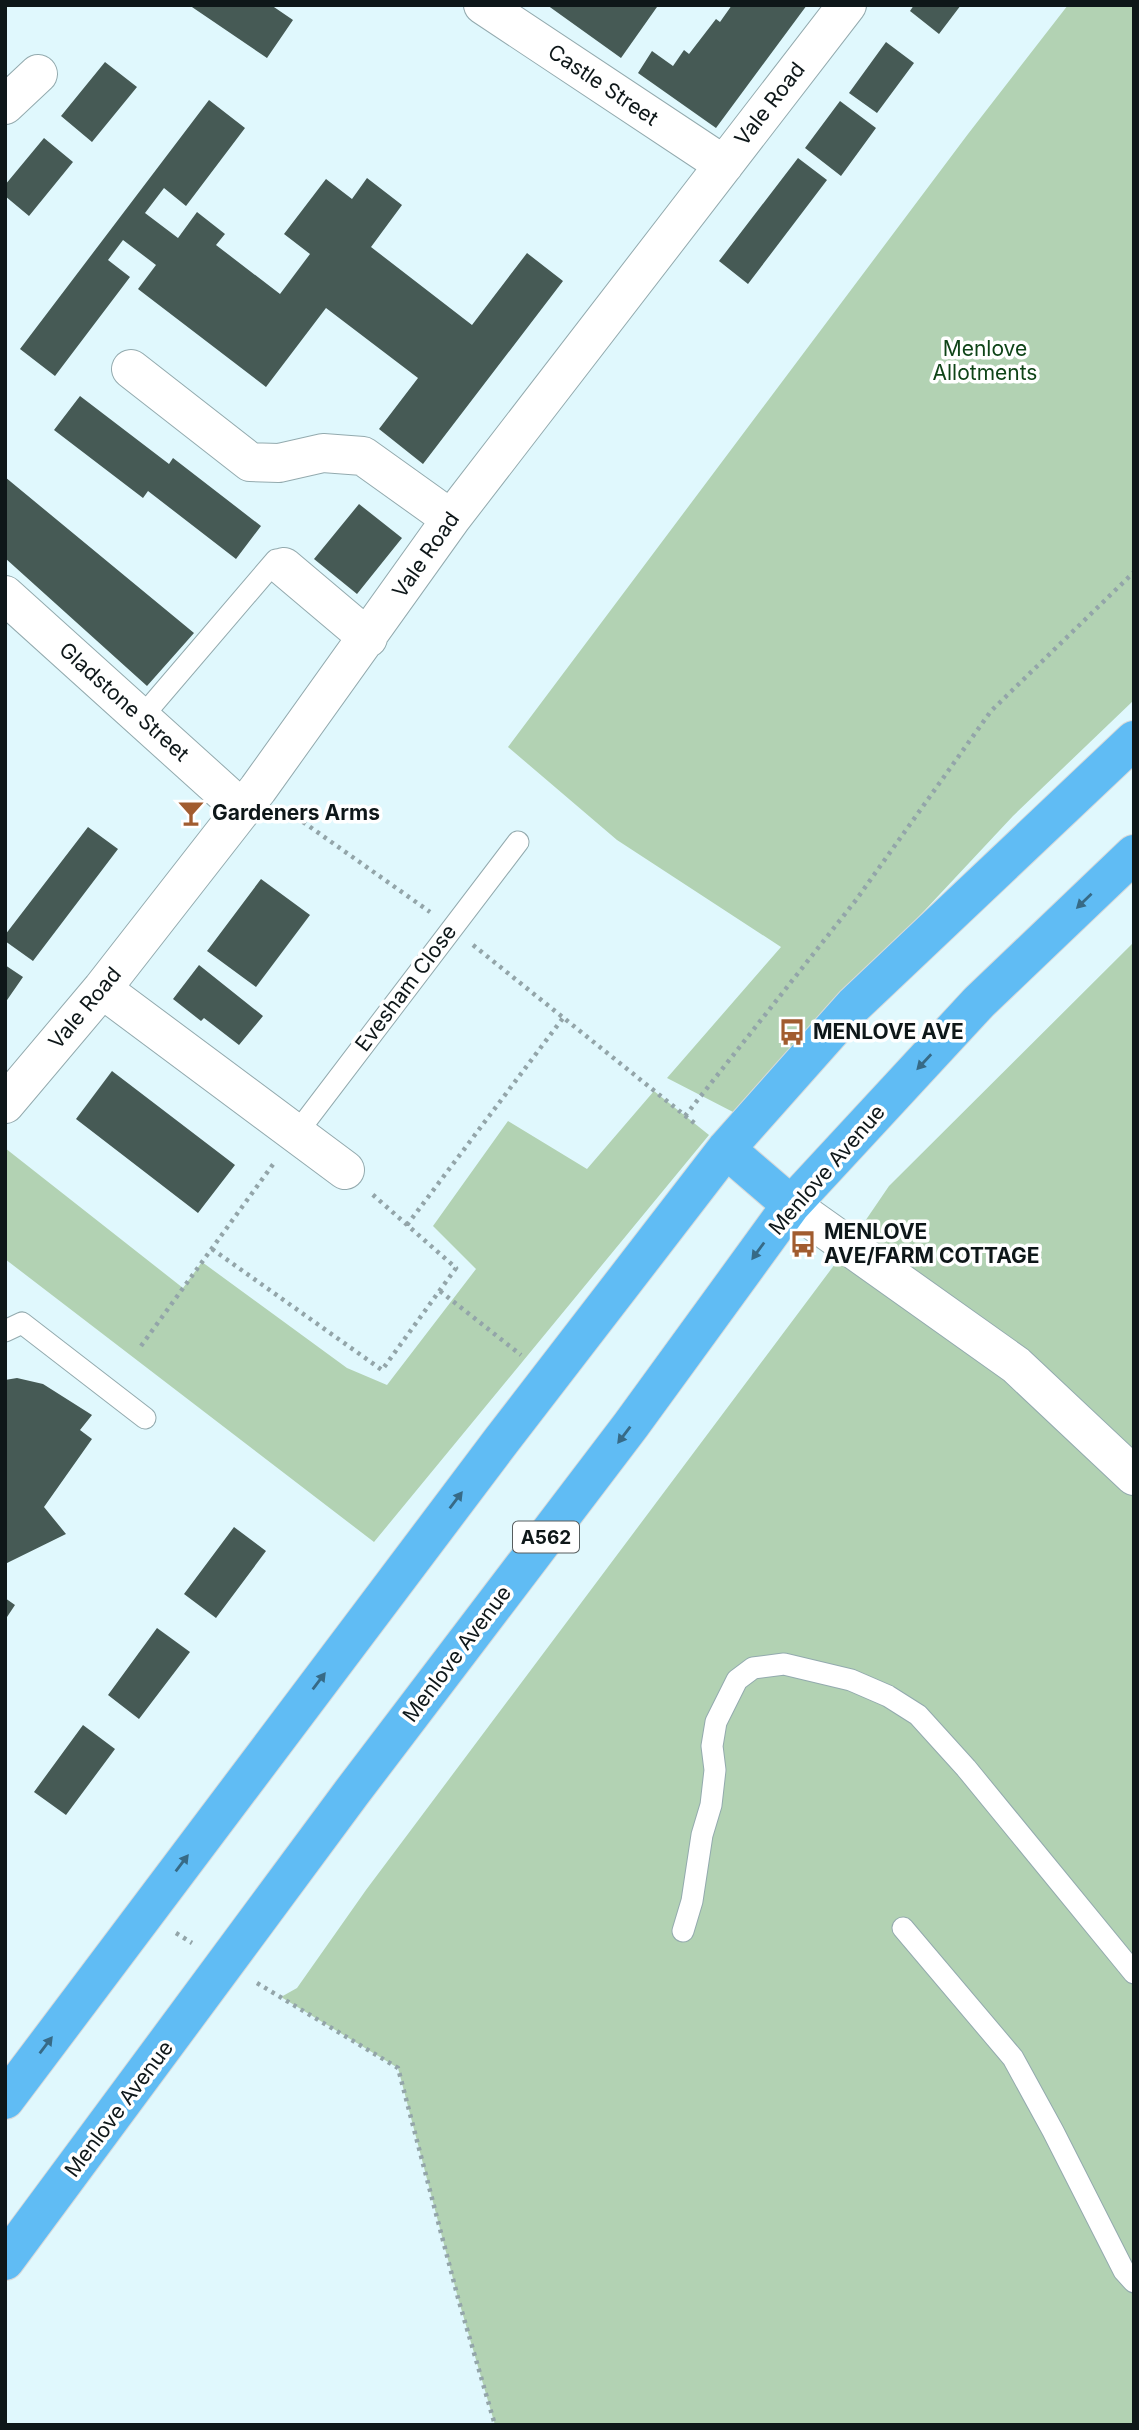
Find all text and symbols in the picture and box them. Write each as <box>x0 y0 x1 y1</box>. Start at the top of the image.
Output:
street label: Castle Street <box>543 39 663 131</box>
street label: Vale Road <box>729 57 810 150</box>
park label: Menlove Allotments <box>933 336 1037 385</box>
street label: Vale Road <box>387 507 464 602</box>
street label: Gladstone Street <box>54 637 194 766</box>
bar icon: Gardeners Arms <box>176 798 206 828</box>
place label: Gardeners Arms <box>212 800 380 825</box>
one-way arrow <box>1076 892 1093 909</box>
street label: Evesham Close <box>350 919 461 1056</box>
street label: Vale Road <box>43 962 126 1054</box>
bus stop icon: MENLOVE AVE <box>777 1017 807 1047</box>
place label: MENLOVE AVE <box>813 1019 964 1044</box>
one-way arrow <box>916 1053 932 1070</box>
street label: Menlove Avenue <box>763 1100 890 1240</box>
place label: MENLOVE AVE/FARM COTTAGE <box>824 1219 1040 1268</box>
bus stop icon: MENLOVE AVE/FARM COTTAGE <box>788 1229 818 1259</box>
one-way arrow <box>751 1242 765 1260</box>
one-way arrow <box>617 1426 631 1444</box>
one-way arrow <box>449 1491 463 1509</box>
road number: A562 <box>513 1522 579 1553</box>
street label: Menlove Avenue <box>397 1581 516 1727</box>
one-way arrow <box>312 1673 327 1691</box>
one-way arrow <box>175 1854 189 1872</box>
one-way arrow <box>39 2036 53 2054</box>
street label: Menlove Avenue <box>59 2036 178 2182</box>

